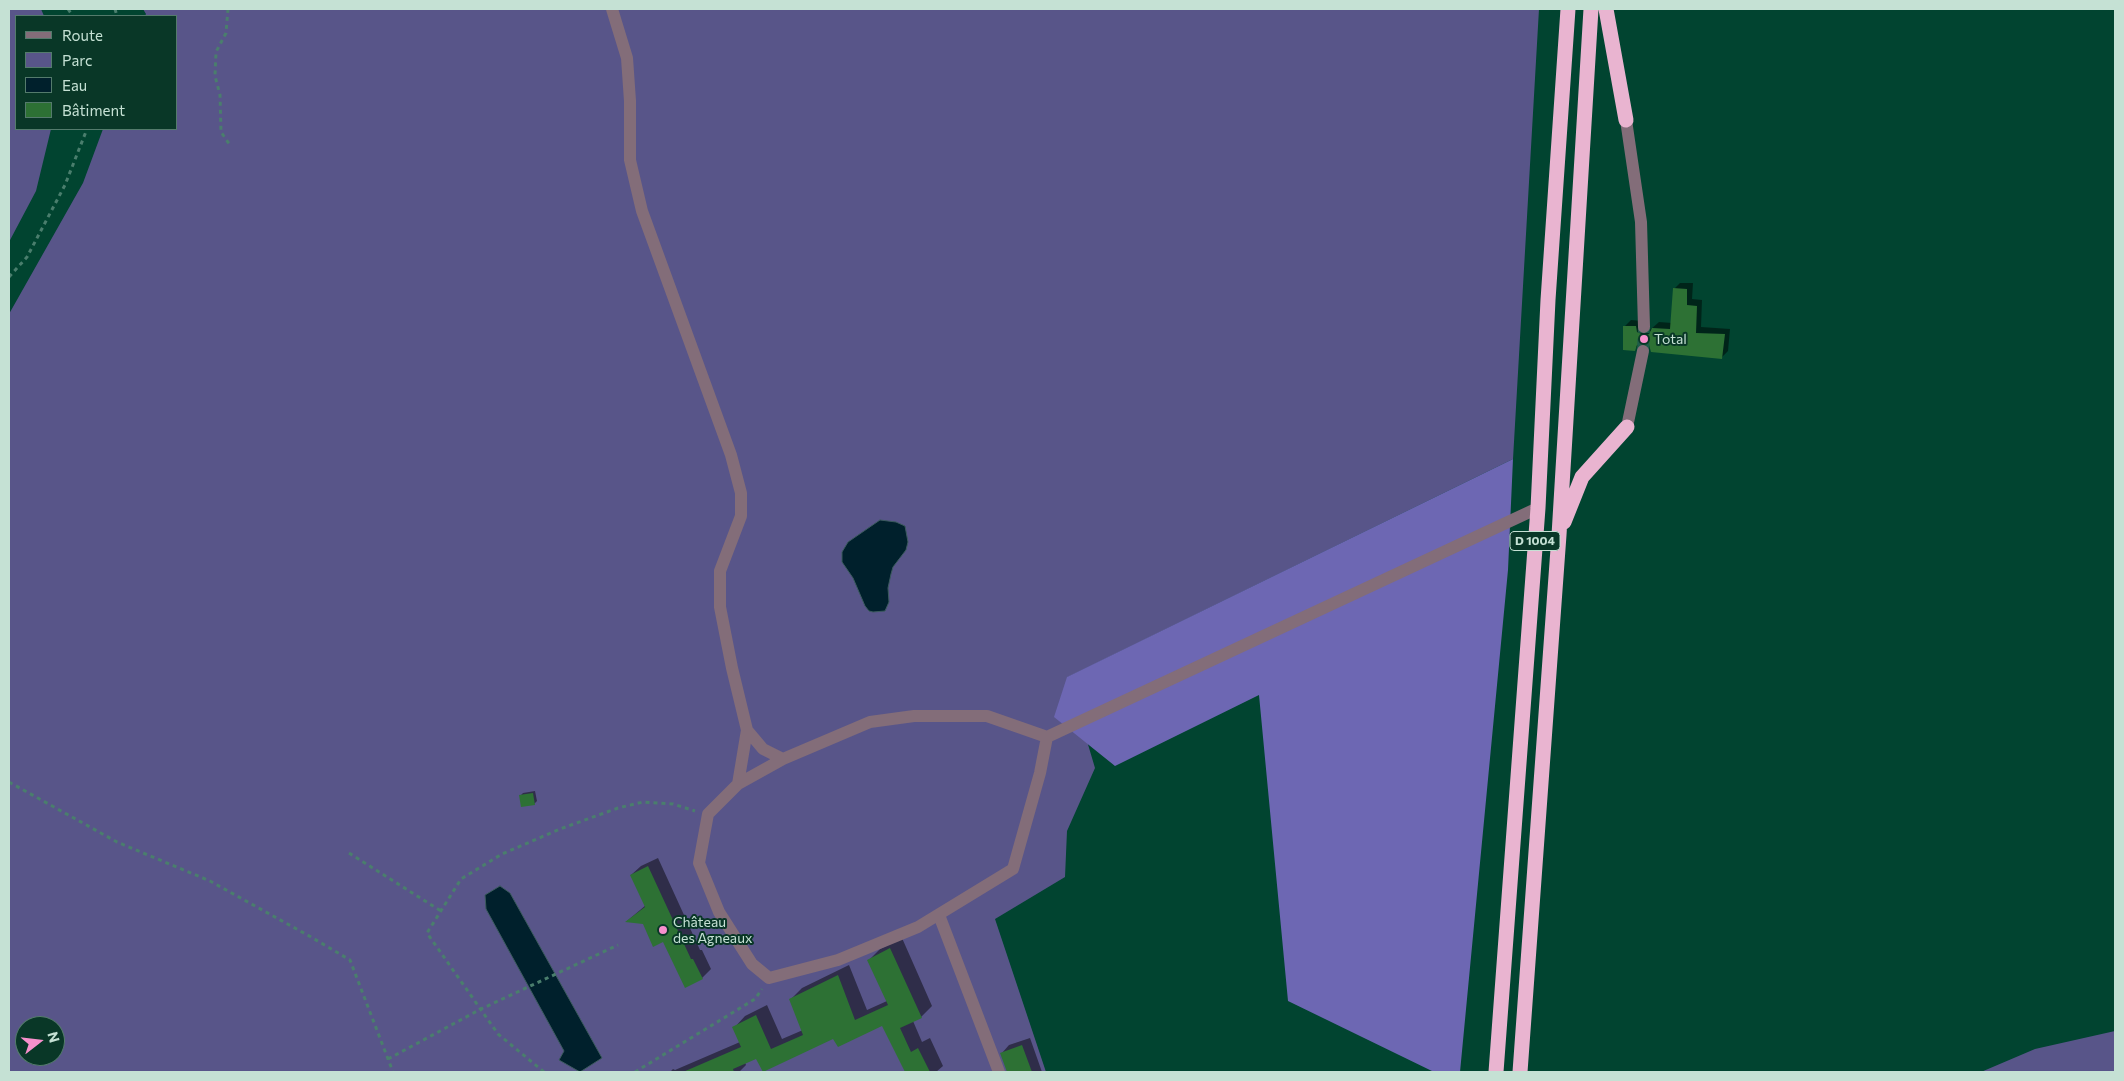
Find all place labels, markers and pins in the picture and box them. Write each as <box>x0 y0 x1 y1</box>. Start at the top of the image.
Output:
place label: Total <box>1654 331 1687 347</box>
marker: Total <box>1638 333 1650 345</box>
place label: Château des Agneaux <box>673 914 752 946</box>
marker: Château des Agneaux <box>657 924 669 936</box>

